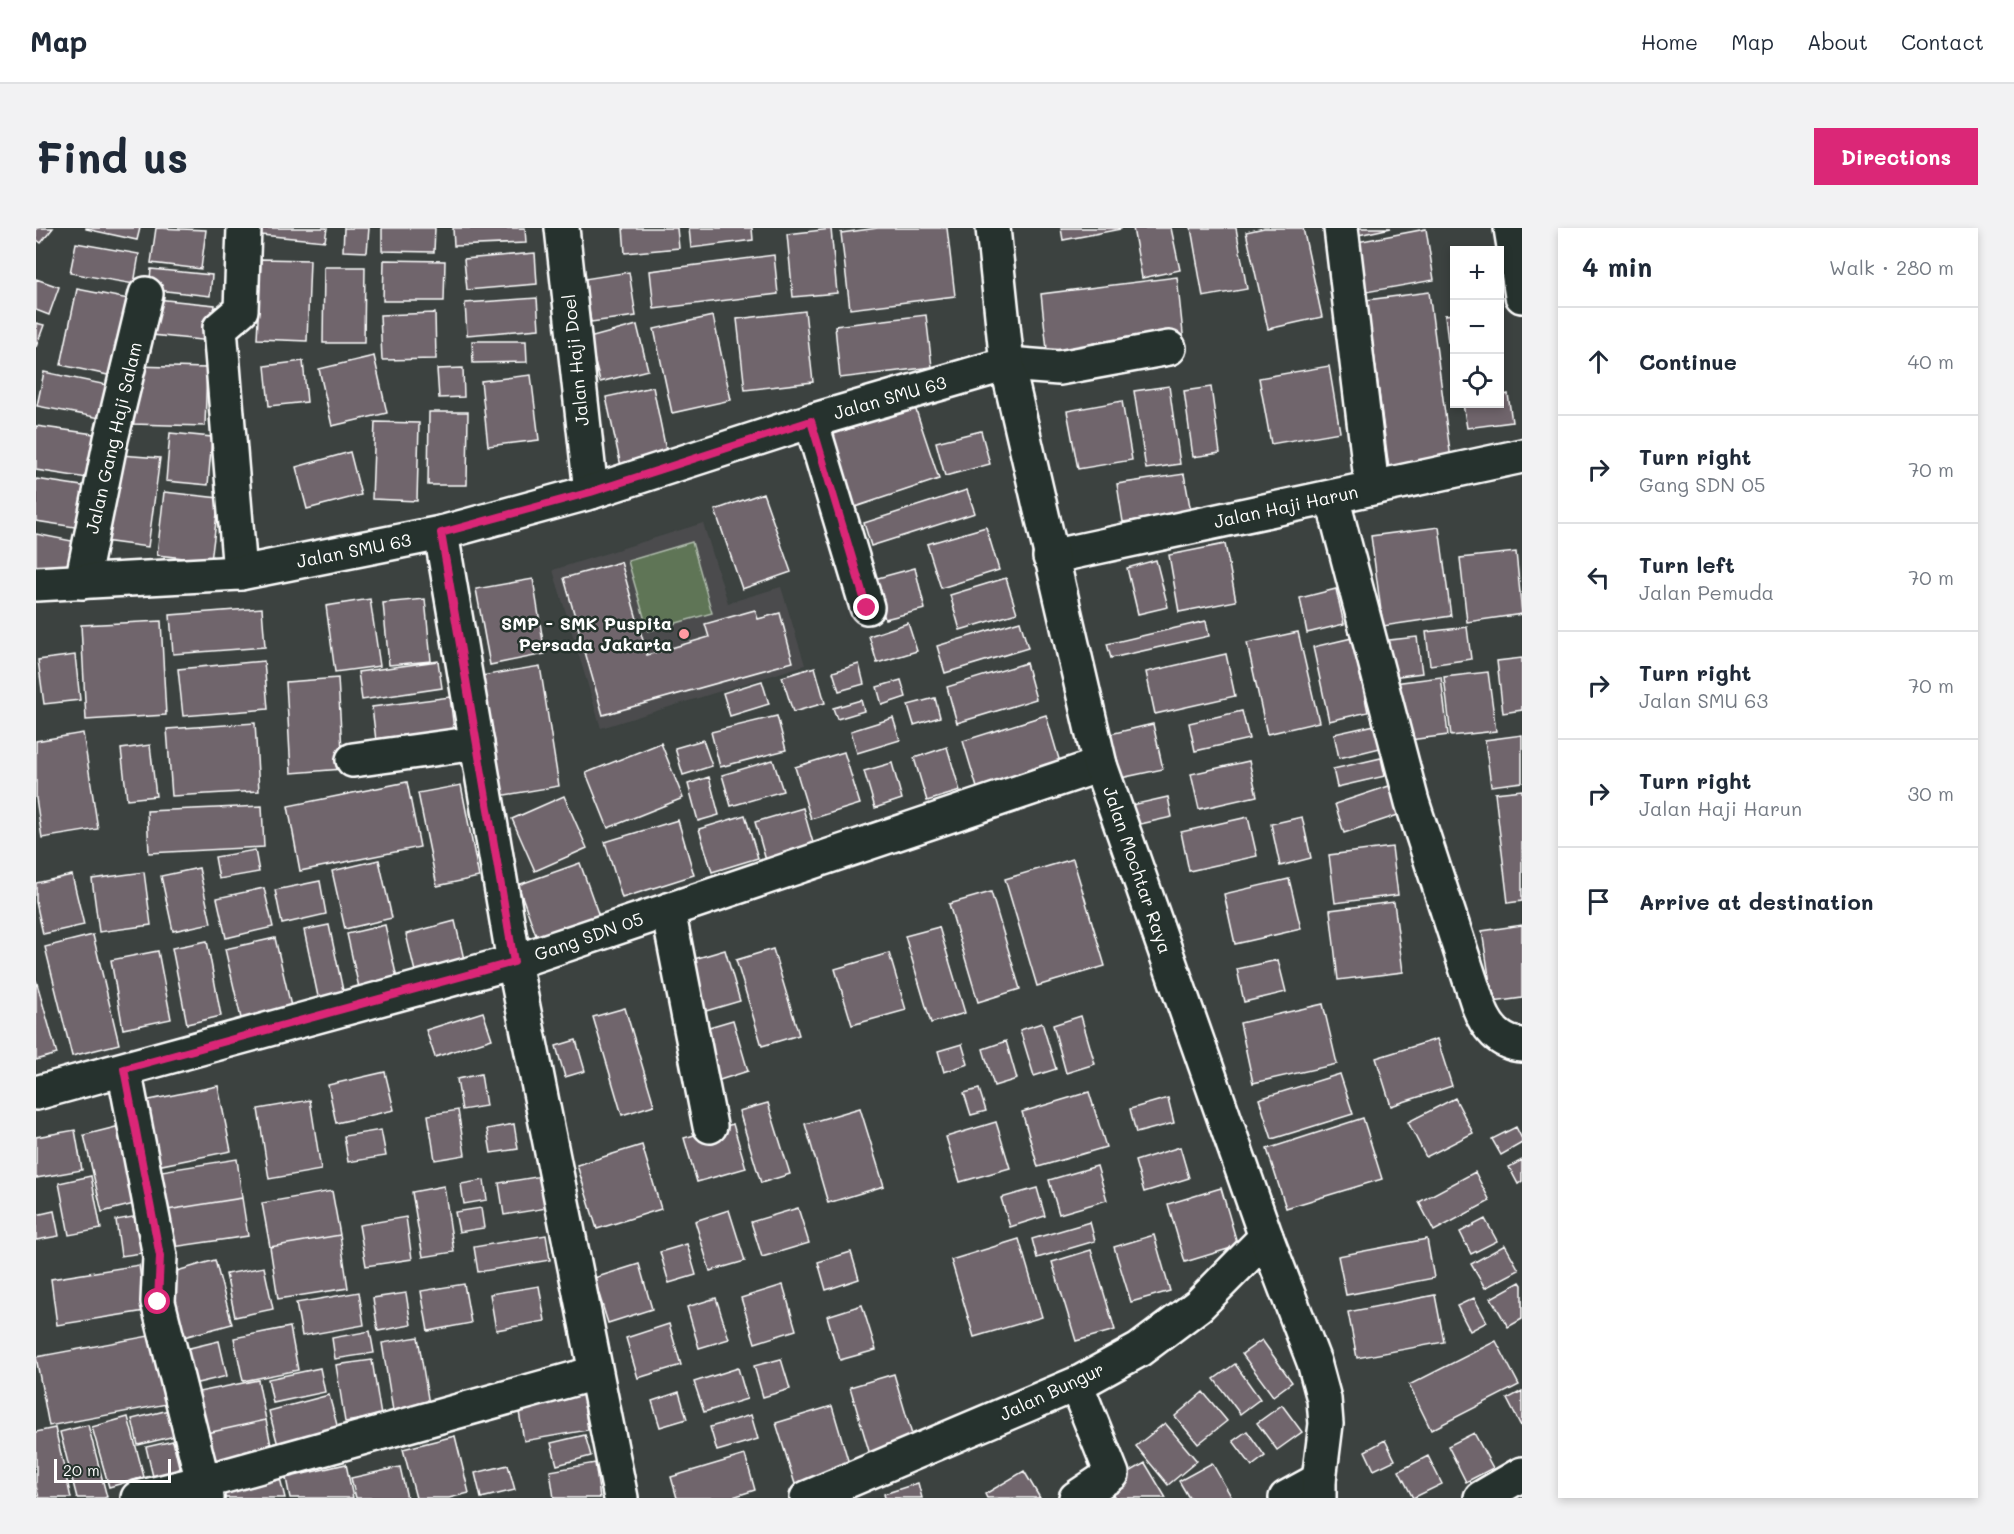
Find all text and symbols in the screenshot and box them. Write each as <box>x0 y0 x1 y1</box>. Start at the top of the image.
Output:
text: Map <box>30 23 87 59</box>
text: Home <box>1641 28 1698 55</box>
text: Map <box>1731 28 1774 55</box>
text: About <box>1807 28 1868 55</box>
text: Contact <box>1901 28 1984 55</box>
button: Directions <box>1814 128 1978 185</box>
text: Find us <box>36 129 188 184</box>
map controls <box>1450 246 1504 408</box>
button: + <box>1450 246 1504 300</box>
text: 4 min <box>1582 250 1652 284</box>
text: Walk · 280 m <box>1829 254 1954 280</box>
street label: Jalan Haji Doel <box>556 293 594 427</box>
button: − <box>1450 300 1504 354</box>
street label: Jalan Gang Haji Salam <box>79 340 147 536</box>
icon: ahead <box>1582 345 1615 378</box>
text: Continue <box>1639 347 1737 376</box>
text: 40 m <box>1908 348 1954 374</box>
button: locate <box>1450 354 1504 408</box>
street label: Jalan SMU 63 <box>831 369 949 425</box>
text: Turn right <box>1639 442 1751 471</box>
icon: right <box>1582 453 1615 486</box>
text: 70 m <box>1908 456 1954 482</box>
text: Gang SDN 05 <box>1639 471 1766 497</box>
street label: Jalan Haji Harun <box>1211 479 1360 533</box>
street label: Jalan SMU 63 <box>294 527 413 573</box>
text: Turn left <box>1639 550 1735 579</box>
icon: left <box>1582 561 1615 594</box>
text: 70 m <box>1908 564 1954 590</box>
text: Jalan Pemuda <box>1639 579 1774 605</box>
route end <box>853 594 879 620</box>
place label: SMP - SMK Puspita Persada Jakarta <box>501 611 672 656</box>
marker: SMP - SMK Puspita Persada Jakarta <box>677 627 691 641</box>
text: Turn right <box>1639 658 1751 687</box>
icon: right <box>1582 669 1615 702</box>
text: 70 m <box>1908 672 1954 698</box>
text: Jalan SMU 63 <box>1639 687 1768 713</box>
text: Turn right <box>1639 766 1751 795</box>
icon: right <box>1582 777 1615 810</box>
text: 30 m <box>1908 780 1954 806</box>
street label: Jalan Mochtar Raya <box>1098 783 1178 957</box>
text: Jalan Haji Harun <box>1639 795 1802 821</box>
icon: arrive <box>1582 885 1615 918</box>
text: Arrive at destination <box>1639 887 1874 916</box>
street label: Gang SDN 05 <box>531 906 646 966</box>
route start <box>144 1288 170 1314</box>
street label: Jalan Bungur <box>995 1356 1108 1426</box>
scale bar <box>54 1456 171 1484</box>
text: 20 m <box>63 1459 100 1480</box>

